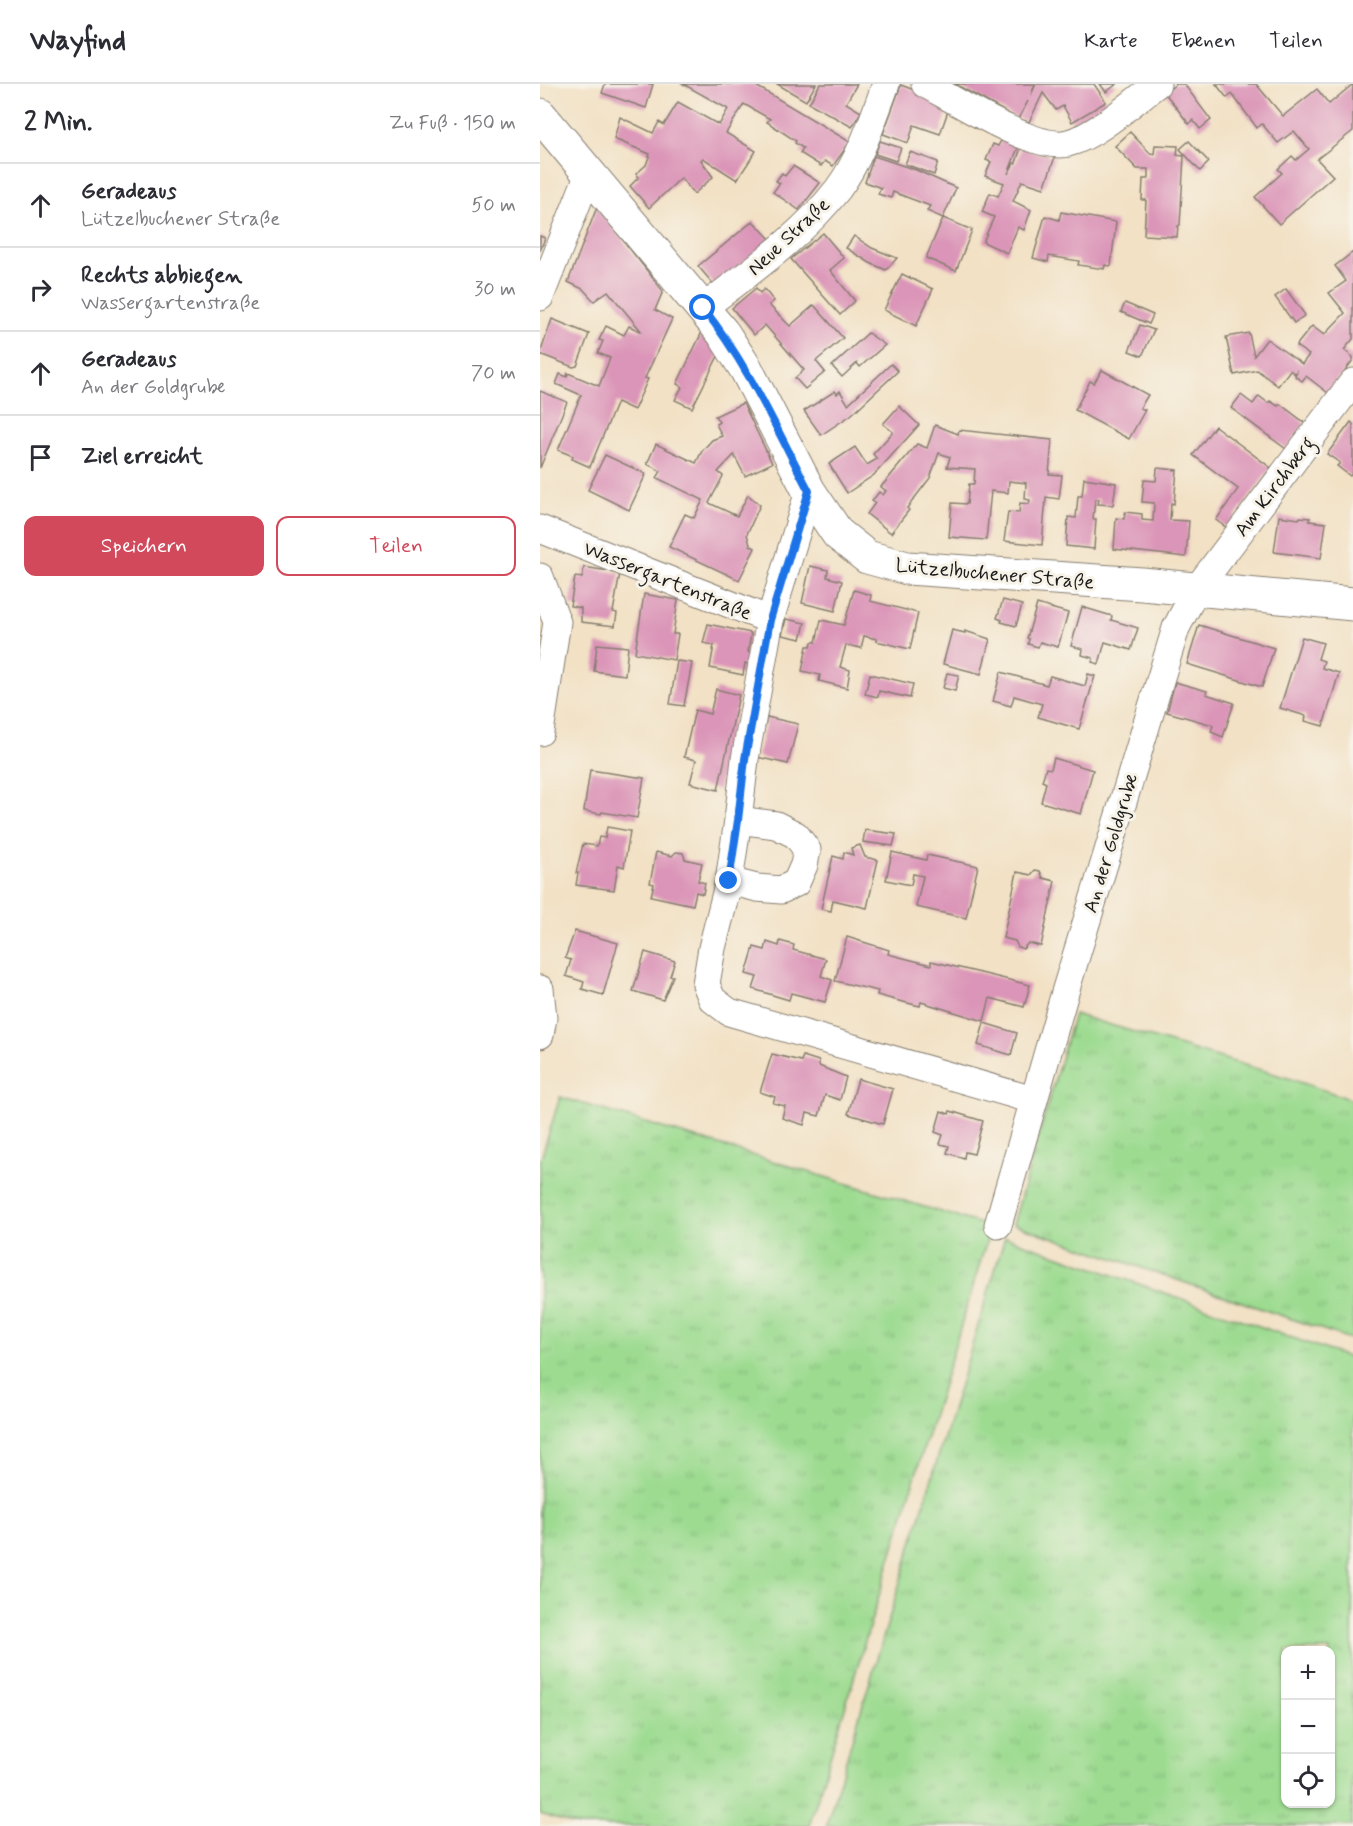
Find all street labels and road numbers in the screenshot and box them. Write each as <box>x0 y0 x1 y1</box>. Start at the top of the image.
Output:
street label: Neue Straße <box>742 192 836 282</box>
street label: Am Kirchberg <box>1229 431 1323 544</box>
street label: Wassergartenstraße <box>579 535 756 629</box>
street label: Lützelbuchener Straße <box>895 552 1095 597</box>
street label: An der Goldgrube <box>1077 770 1145 916</box>

